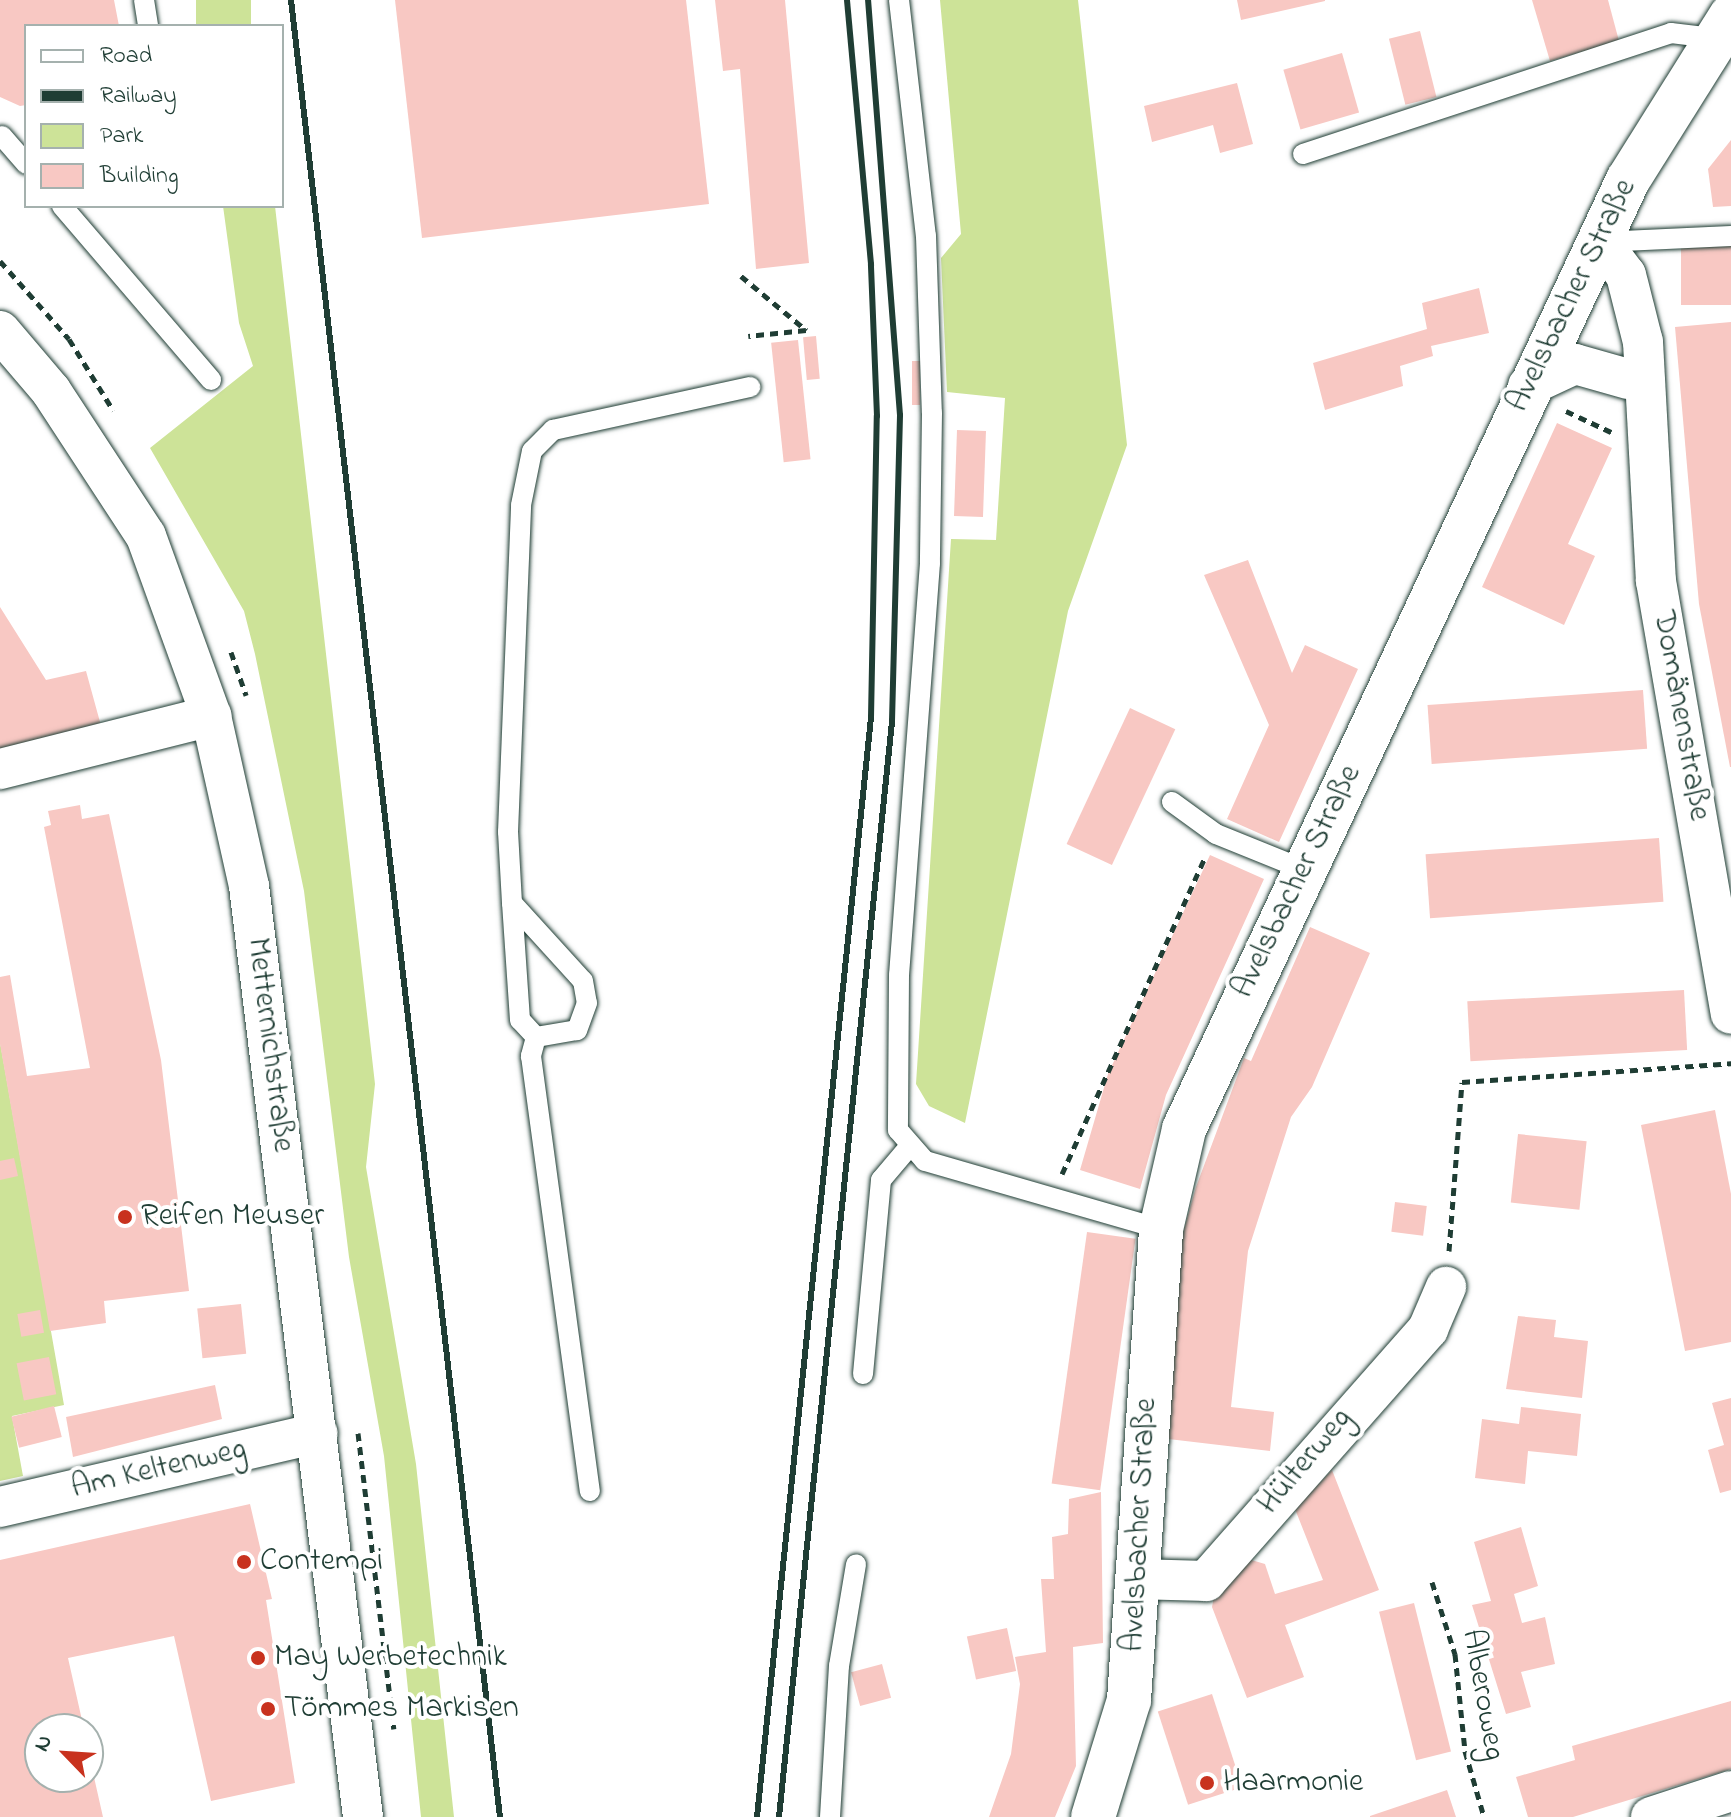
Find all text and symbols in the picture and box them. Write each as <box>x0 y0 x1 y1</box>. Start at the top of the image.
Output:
legend <box>24 24 284 208</box>
text: Road <box>100 39 152 74</box>
text: Railway <box>100 79 177 114</box>
text: Park <box>100 119 143 154</box>
text: Building <box>100 159 179 194</box>
street label: Avelsbacher Straße <box>1500 173 1646 419</box>
street label: Domänenstraße <box>1643 608 1717 824</box>
street label: Avelsbacher Straße <box>1225 759 1371 1005</box>
street label: Metternichstraße <box>237 936 301 1154</box>
place label: Reifen Meuser <box>141 1198 324 1236</box>
marker: Reifen Meuser <box>116 1208 134 1226</box>
street label: Avelsbacher Straße <box>1115 1397 1167 1653</box>
street label: Hülterweg <box>1251 1401 1361 1523</box>
street label: Am Keltenweg <box>68 1431 250 1509</box>
place label: Contempi <box>260 1543 383 1581</box>
marker: Contempi <box>235 1553 253 1571</box>
street label: Alberoweg <box>1452 1626 1512 1764</box>
place label: May Werbetechnik <box>274 1639 507 1677</box>
marker: May Werbetechnik <box>249 1649 267 1667</box>
place label: Tömmes Markisen <box>284 1690 519 1728</box>
marker: Tömmes Markisen <box>259 1700 277 1718</box>
north arrow <box>24 1713 104 1793</box>
text: N <box>26 1730 62 1757</box>
place label: Haarmonie <box>1223 1764 1363 1802</box>
marker: Haarmonie <box>1198 1774 1216 1792</box>

